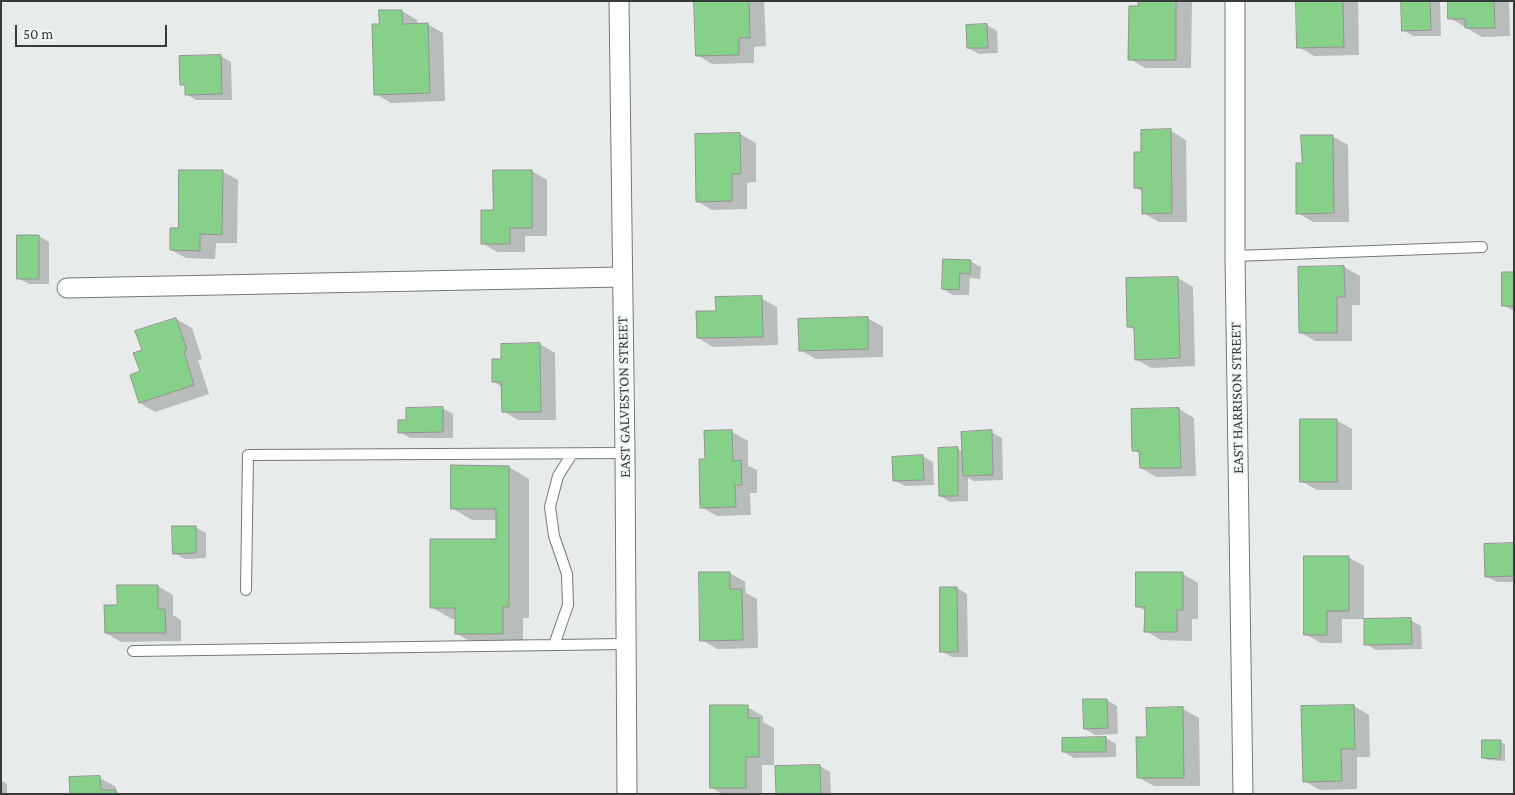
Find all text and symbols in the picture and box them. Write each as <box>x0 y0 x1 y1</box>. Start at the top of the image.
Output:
scale bar <box>18 15 170 47</box>
text: 50 m <box>23 26 53 42</box>
street label: EAST GALVESTON STREET <box>614 316 634 478</box>
street label: EAST HARRISON STREET <box>1227 322 1247 474</box>

